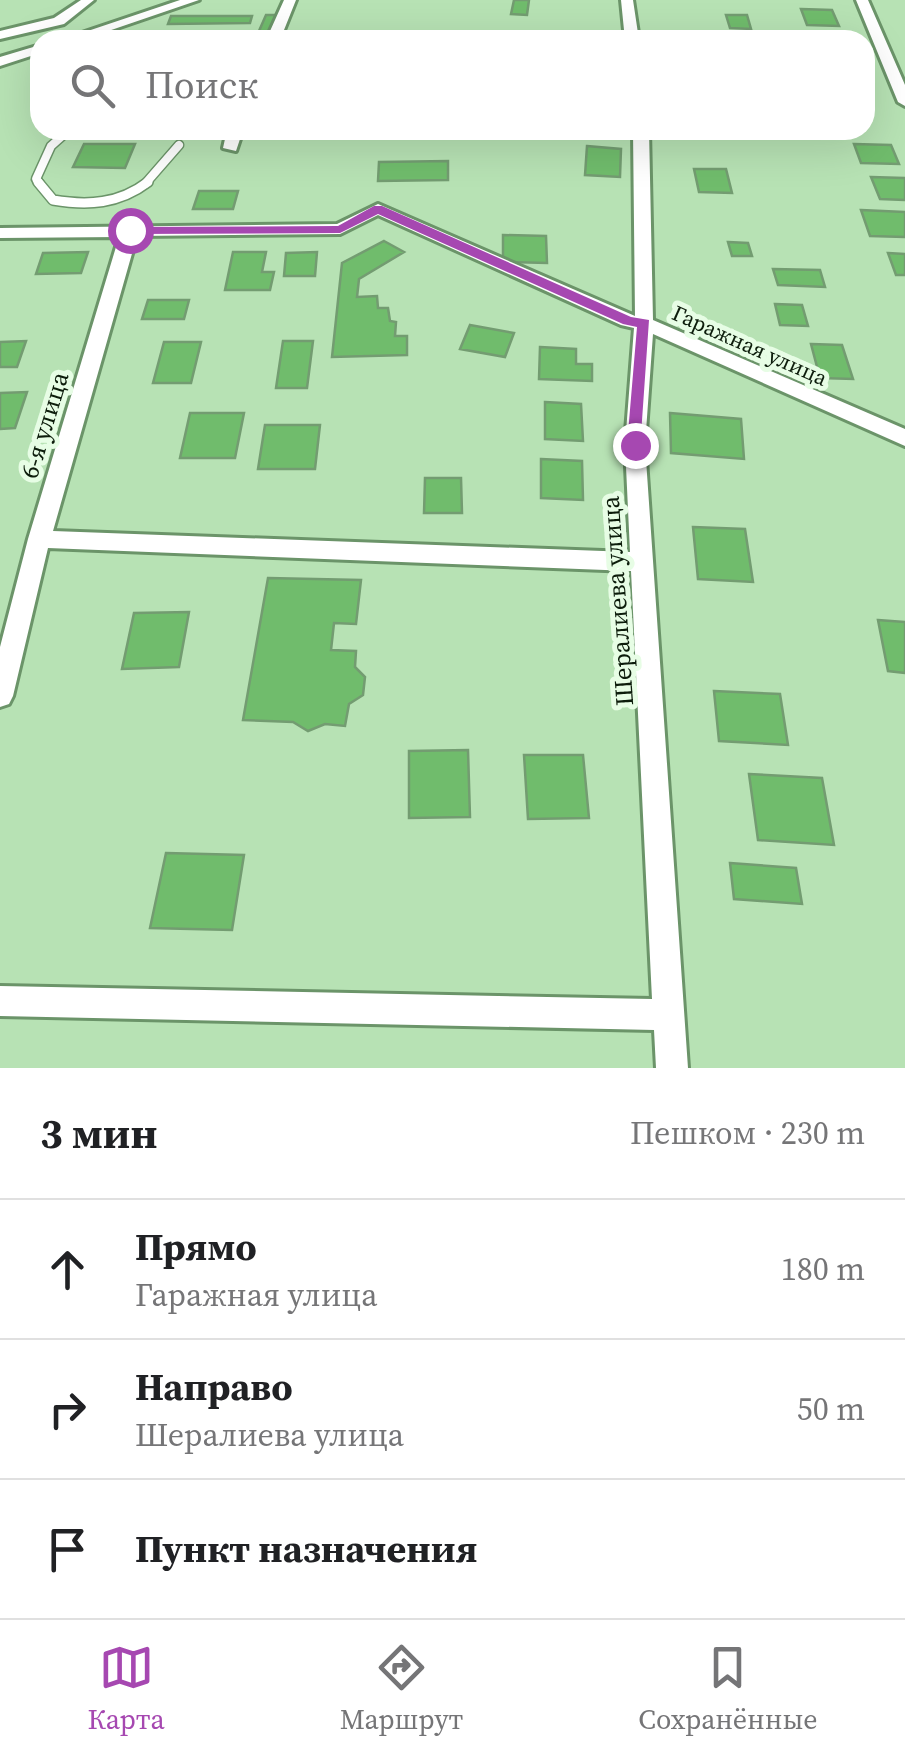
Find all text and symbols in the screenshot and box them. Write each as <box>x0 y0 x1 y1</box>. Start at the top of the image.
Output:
search box <box>30 30 875 140</box>
icon: search <box>65 58 120 113</box>
text: Поиск <box>145 59 258 111</box>
route start <box>108 208 154 254</box>
street label: Гаражная улица <box>668 297 833 393</box>
street label: 6-я улица <box>12 367 76 482</box>
route end <box>613 423 659 469</box>
street label: Шералиева улица <box>593 495 641 707</box>
text: 3 мин <box>40 1104 157 1162</box>
text: Пешком · 230 m <box>630 1111 865 1155</box>
text: Прямо <box>135 1221 257 1273</box>
icon: ahead <box>40 1242 95 1297</box>
text: 180 m <box>781 1247 865 1291</box>
text: Гаражная улица <box>135 1273 378 1317</box>
text: Направо <box>135 1361 293 1413</box>
icon: right <box>40 1382 95 1437</box>
text: 50 m <box>797 1387 865 1431</box>
text: Шералиева улица <box>135 1413 404 1457</box>
icon: arrive <box>40 1522 95 1577</box>
text: Пункт назначения <box>135 1523 477 1575</box>
tab: Карта <box>87 1640 165 1738</box>
tab: Маршрут <box>340 1640 463 1738</box>
tab: Сохранённые <box>638 1640 818 1738</box>

